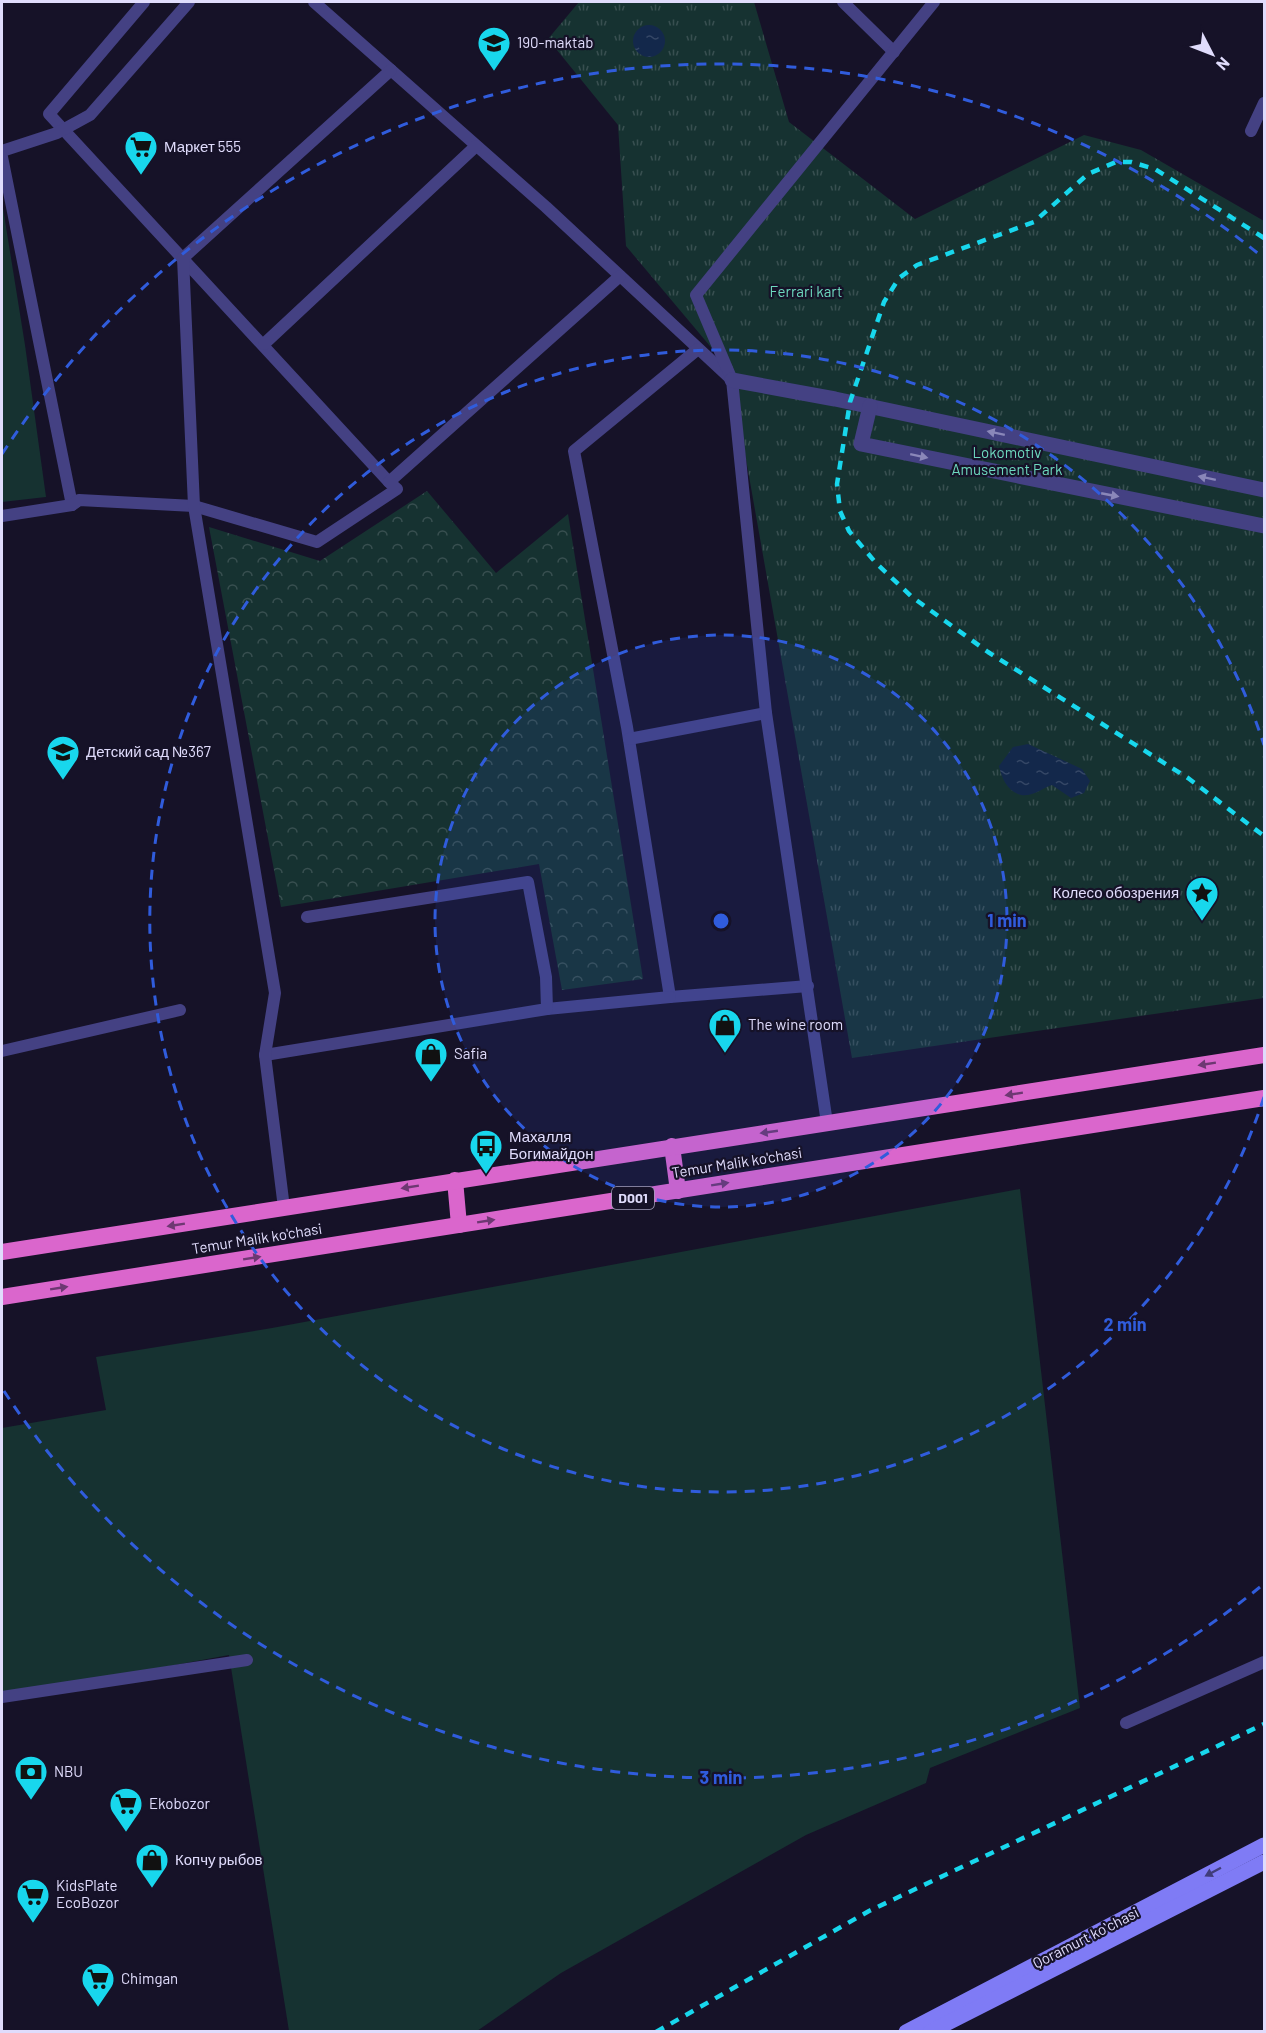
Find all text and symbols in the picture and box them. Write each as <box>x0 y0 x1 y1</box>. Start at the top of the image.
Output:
north arrow <box>1182 24 1242 84</box>
school or university icon: 190-maktab <box>476 25 512 72</box>
place label: 190-maktab <box>517 33 593 51</box>
text: N <box>1213 54 1234 75</box>
supermarket icon: Маркет 555 <box>123 129 159 176</box>
place label: Маркет 555 <box>164 137 241 155</box>
park label: Ferrari kart <box>770 282 842 300</box>
one-way arrow <box>986 428 1005 437</box>
park label: Lokomotiv Amusement Park <box>951 443 1063 478</box>
one-way arrow <box>909 452 928 461</box>
one-way arrow <box>1198 472 1217 482</box>
one-way arrow <box>1100 491 1119 500</box>
school or university icon: Детский сад №367 <box>45 734 81 781</box>
place label: Детский сад №367 <box>86 742 211 760</box>
place icon: Колесо обозрения <box>1184 875 1220 922</box>
place label: Колесо обозрения <box>1053 883 1179 901</box>
text: 1 min <box>987 909 1027 931</box>
centre of rings <box>711 911 731 931</box>
shop icon: The wine room <box>707 1007 743 1054</box>
place label: The wine room <box>748 1015 843 1033</box>
shop icon: Safia <box>413 1036 449 1083</box>
place label: Safia <box>454 1044 487 1062</box>
one-way arrow <box>1197 1060 1216 1069</box>
one-way arrow <box>1004 1090 1023 1099</box>
place label: Махалля Богимайдон <box>509 1127 593 1162</box>
one-way arrow <box>759 1127 778 1136</box>
bus stop icon: Махалля Богимайдон <box>468 1128 504 1175</box>
street label: Temur Malik ko'chasi <box>670 1143 803 1181</box>
one-way arrow <box>711 1179 730 1188</box>
one-way arrow <box>401 1183 420 1192</box>
road number: D001 <box>612 1187 654 1209</box>
one-way arrow <box>477 1216 496 1225</box>
street label: Temur Malik ko'chasi <box>190 1219 323 1257</box>
one-way arrow <box>167 1220 186 1229</box>
one-way arrow <box>243 1253 262 1262</box>
one-way arrow <box>50 1284 69 1293</box>
text: 2 min <box>1103 1313 1147 1335</box>
bank icon: NBU <box>13 1754 49 1801</box>
place label: NBU <box>54 1762 83 1780</box>
text: 3 min <box>700 1766 742 1788</box>
supermarket icon: Ekobozor <box>108 1786 144 1833</box>
place label: Ekobozor <box>149 1794 211 1812</box>
shop icon: Копчу рыбов <box>134 1842 170 1889</box>
place label: Копчу рыбов <box>175 1850 263 1868</box>
one-way arrow <box>1204 1867 1221 1877</box>
place label: KidsPlate EcoBozor <box>56 1876 119 1911</box>
supermarket icon: KidsPlate EcoBozor <box>15 1877 51 1924</box>
street label: Qoramurt koʻchasi <box>1030 1903 1142 1972</box>
supermarket icon: Chimgan <box>80 1961 116 2008</box>
place label: Chimgan <box>121 1969 178 1987</box>

